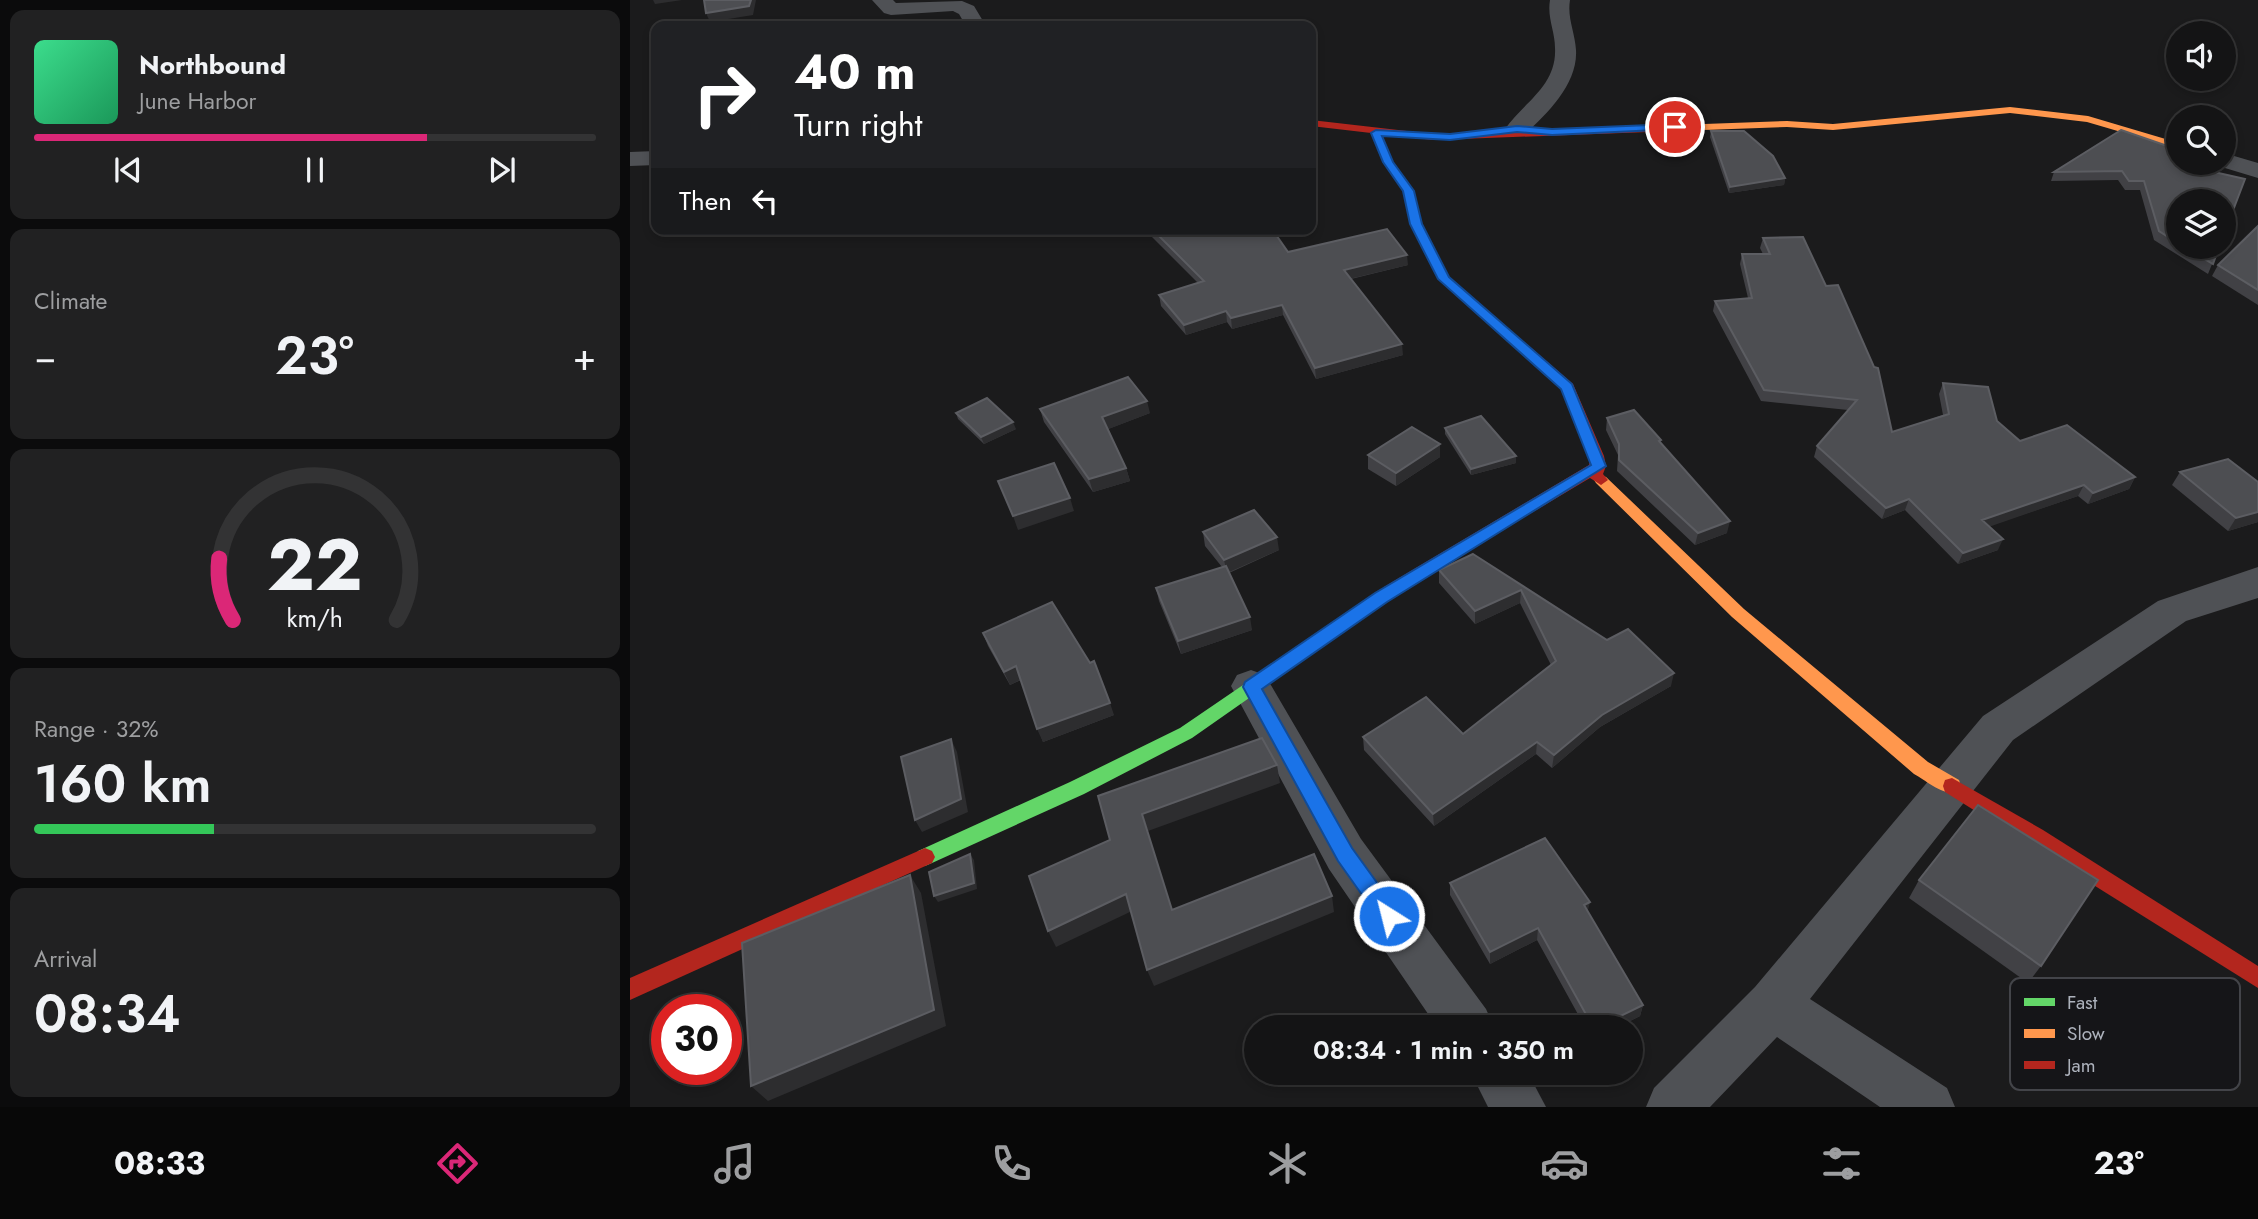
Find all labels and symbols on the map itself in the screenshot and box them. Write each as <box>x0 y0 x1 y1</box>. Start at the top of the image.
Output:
pin <box>1645 97 1705 157</box>
position arrow <box>1352 879 1426 953</box>
legend <box>2010 978 2240 1090</box>
text: Fast <box>2067 989 2098 1016</box>
speed limit sign: 30 <box>651 994 742 1085</box>
text: Slow <box>2067 1020 2105 1047</box>
text: Jam <box>2064 1052 2096 1079</box>

